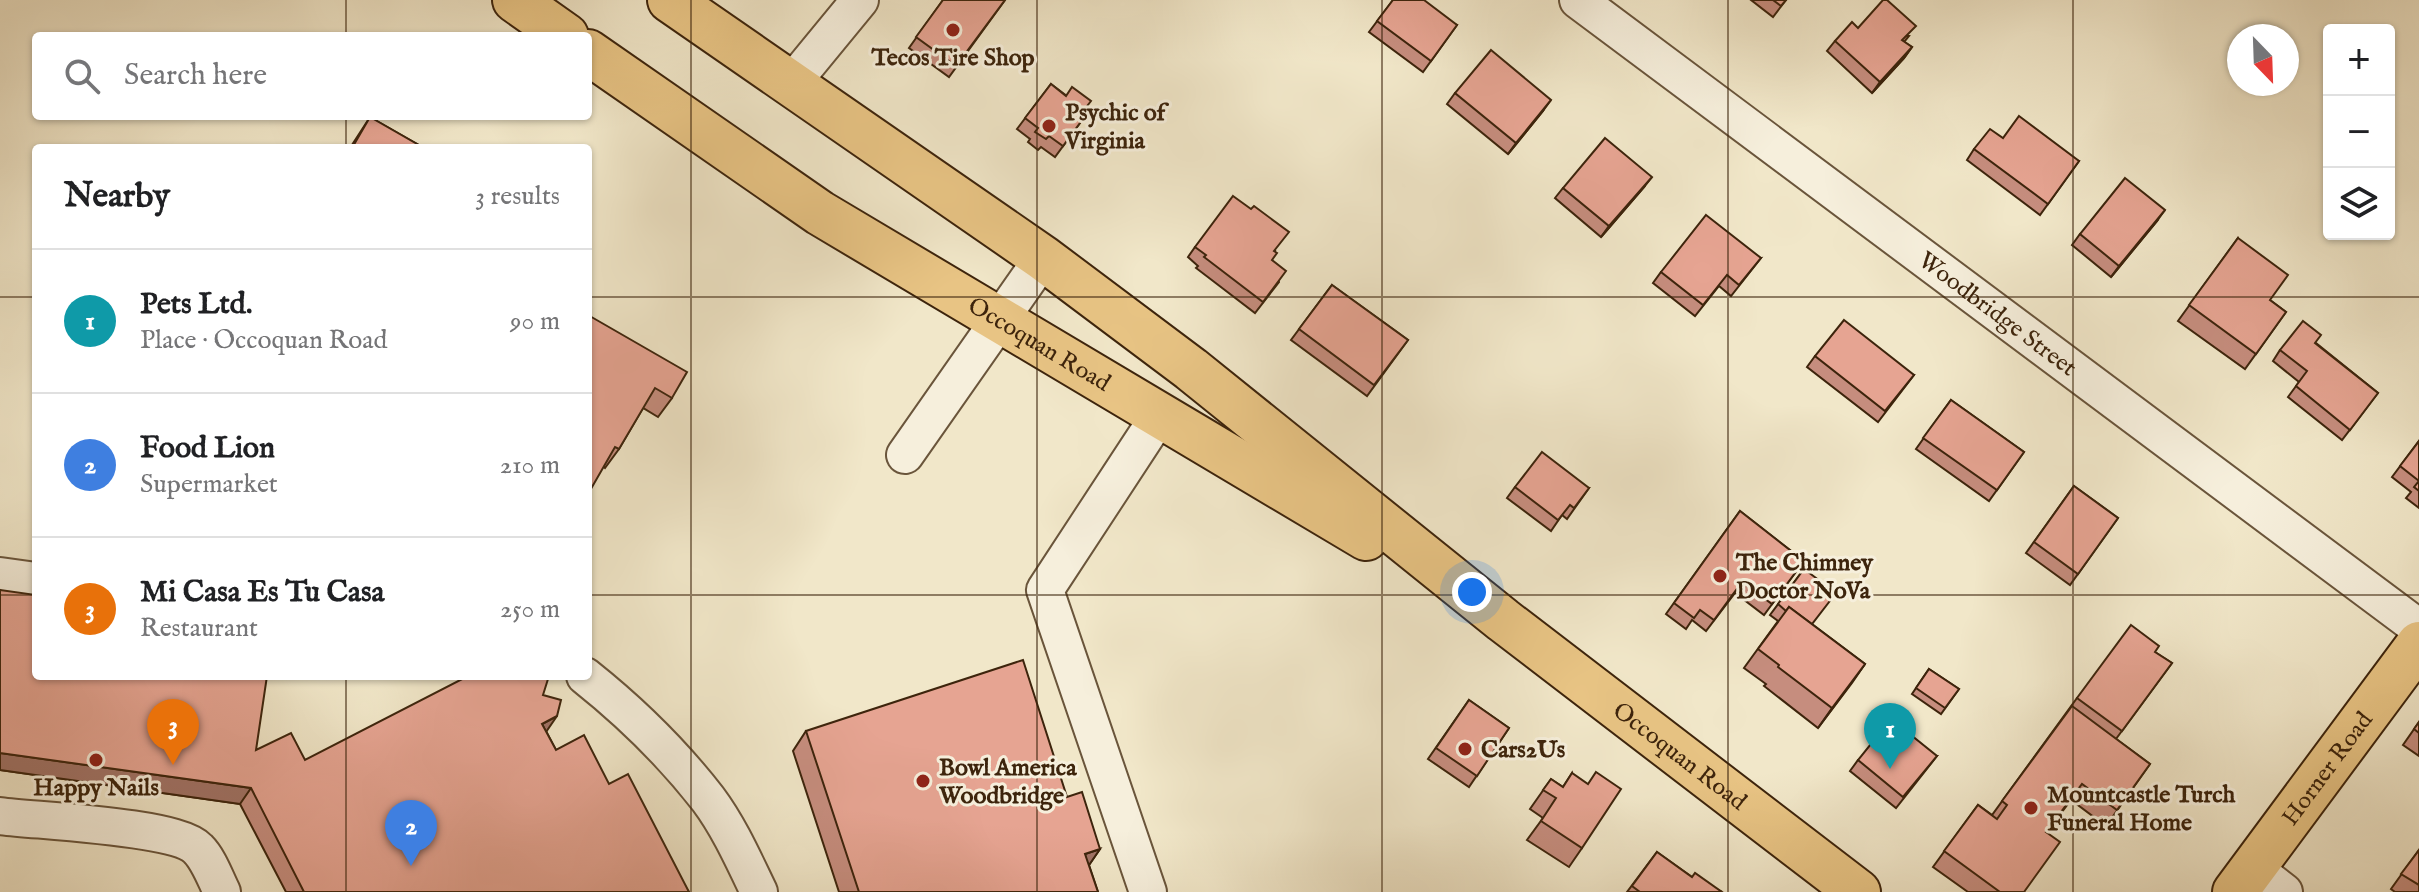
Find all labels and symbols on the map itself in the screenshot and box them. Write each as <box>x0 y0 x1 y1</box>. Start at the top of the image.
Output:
marker: Tecos Tire Shop <box>944 21 962 39</box>
north arrow <box>2227 24 2299 96</box>
place label: Tecos Tire Shop <box>870 43 1035 74</box>
place label: Psychic of Virginia <box>1064 98 1170 157</box>
marker: Psychic of Virginia <box>1040 117 1058 135</box>
street label: Woodbridge Street <box>1912 245 2082 384</box>
street label: Occoquan Road <box>962 291 1116 399</box>
place label: The Chimney Doctor NoVa <box>1735 548 1874 607</box>
marker: The Chimney Doctor NoVa <box>1711 567 1729 585</box>
your location <box>1452 572 1492 612</box>
street label: Occoquan Road <box>1606 696 1752 818</box>
pin: 3 <box>147 699 199 765</box>
pin: 1 <box>1864 703 1916 769</box>
street label: Horner Road <box>2276 706 2380 832</box>
place label: Cars2Us <box>1481 735 1566 766</box>
marker: Cars2Us <box>1456 740 1474 758</box>
marker: Happy Nails <box>87 751 105 769</box>
place label: Bowl America Woodbridge <box>938 753 1077 812</box>
marker: Bowl America Woodbridge <box>914 772 932 790</box>
place label: Happy Nails <box>33 773 159 804</box>
place label: Mountcastle Turch Funeral Home <box>2047 780 2236 839</box>
marker: Mountcastle Turch Funeral Home <box>2022 799 2040 817</box>
pin: 2 <box>385 800 437 866</box>

